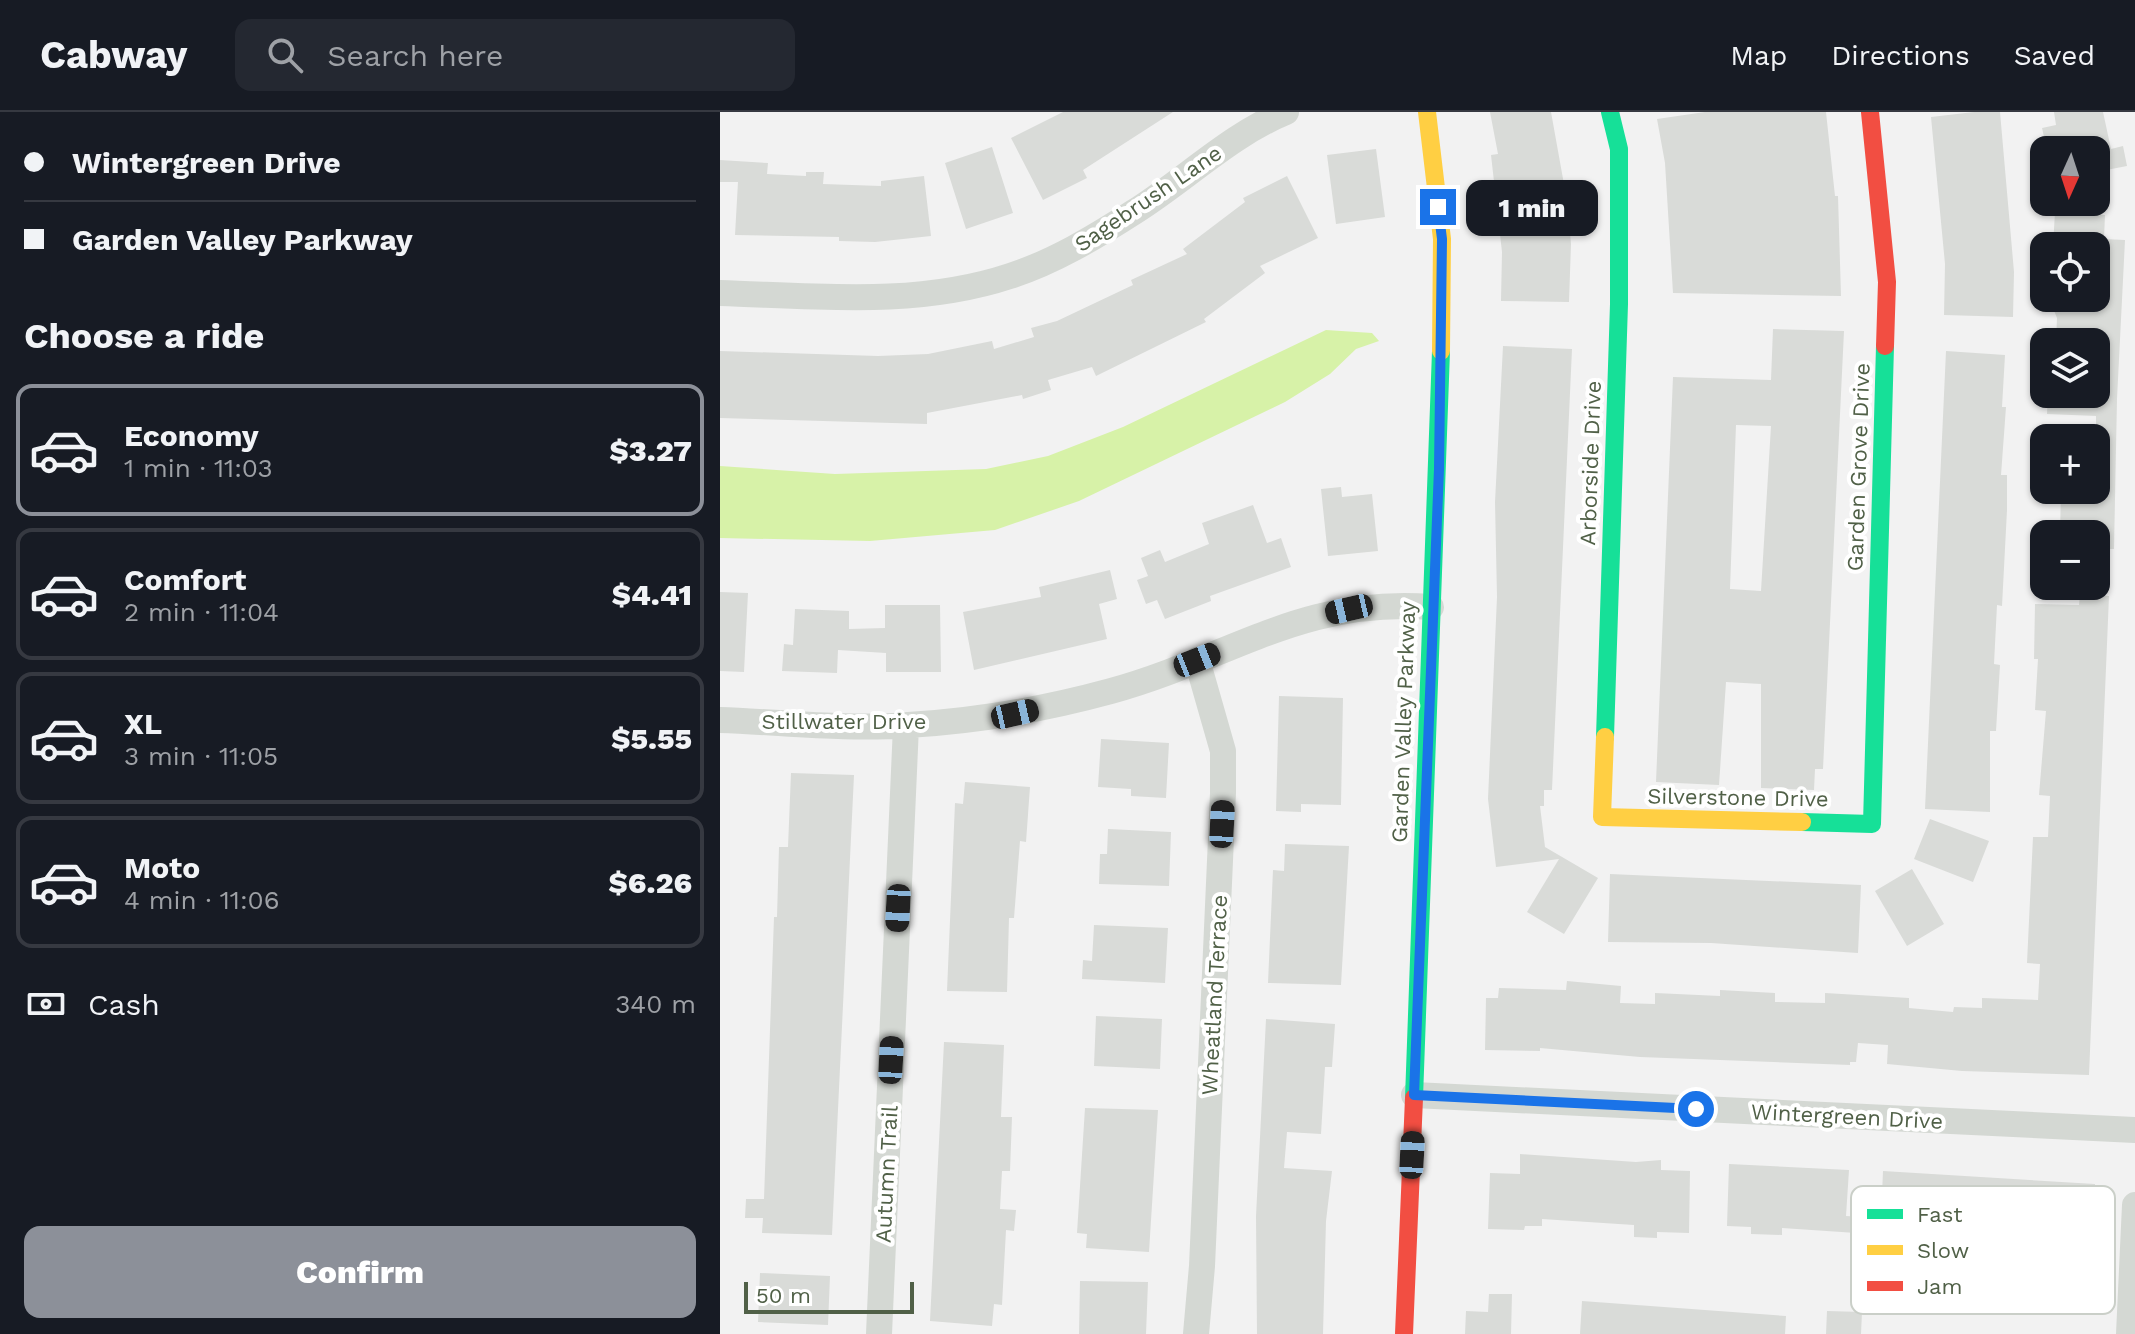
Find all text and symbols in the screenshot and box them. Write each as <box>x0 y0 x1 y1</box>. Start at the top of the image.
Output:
search box <box>235 19 795 91</box>
text: Cabway <box>40 33 187 77</box>
icon: search <box>263 33 307 77</box>
text: Search here <box>327 38 503 73</box>
text: Map <box>1730 39 1787 72</box>
text: Directions <box>1831 39 1970 72</box>
text: Saved <box>2014 39 2095 72</box>
north arrow <box>2030 136 2110 216</box>
map controls <box>2030 136 2110 600</box>
street label: Sagebrush Lane <box>1070 140 1226 257</box>
text: Wintergreen Drive <box>72 145 341 180</box>
callout: 1 min <box>1466 179 1598 235</box>
route end <box>1420 189 1456 225</box>
text: 1 min <box>1499 193 1565 223</box>
text: Garden Valley Parkway <box>72 222 413 257</box>
button: locate <box>2030 232 2110 312</box>
text: Choose a ride <box>24 315 264 357</box>
button: layers <box>2030 328 2110 408</box>
street label: Garden Grove Drive <box>1842 362 1875 572</box>
street label: Arborside Drive <box>1575 380 1606 546</box>
icon: car <box>28 414 100 486</box>
text: Economy <box>124 418 259 453</box>
button: + <box>2030 424 2110 504</box>
text: $3.27 <box>609 433 692 468</box>
text: 1 min · 11:03 <box>124 453 273 483</box>
button: − <box>2030 520 2110 600</box>
icon: car <box>28 558 100 630</box>
text: Comfort <box>124 562 246 597</box>
text: $4.41 <box>612 577 692 612</box>
car <box>1323 592 1375 626</box>
text: 2 min · 11:04 <box>124 597 279 627</box>
street label: Garden Valley Parkway <box>1387 600 1420 843</box>
car <box>1170 640 1224 680</box>
car <box>989 697 1041 731</box>
icon: car <box>28 702 100 774</box>
text: XL <box>124 706 162 741</box>
street label: Stillwater Drive <box>761 709 927 734</box>
text: $5.55 <box>611 721 692 756</box>
text: 3 min · 11:05 <box>124 741 278 771</box>
street label: Silverstone Drive <box>1647 783 1829 812</box>
car <box>1209 799 1235 849</box>
icon: car <box>28 846 100 918</box>
text: Moto <box>124 850 200 885</box>
text: $6.26 <box>608 865 692 900</box>
car <box>885 883 911 933</box>
text: 4 min · 11:06 <box>124 885 280 915</box>
street label: Wheatland Terrace <box>1197 894 1232 1096</box>
icon: cash <box>24 982 68 1026</box>
text: Cash <box>88 987 160 1022</box>
text: 340 m <box>615 989 696 1019</box>
car <box>878 1035 904 1085</box>
route start <box>1678 1091 1714 1127</box>
street label: Wintergreen Drive <box>1750 1099 1944 1134</box>
street label: Autumn Trail <box>870 1104 903 1243</box>
car <box>1399 1130 1425 1180</box>
legend <box>1851 1186 2115 1314</box>
text: Fast <box>1917 1202 1963 1227</box>
button: Confirm <box>24 1226 696 1318</box>
text: Slow <box>1917 1238 1969 1263</box>
text: Jam <box>1917 1274 1962 1299</box>
scale bar <box>744 1278 914 1314</box>
text: 50 m <box>756 1283 811 1308</box>

